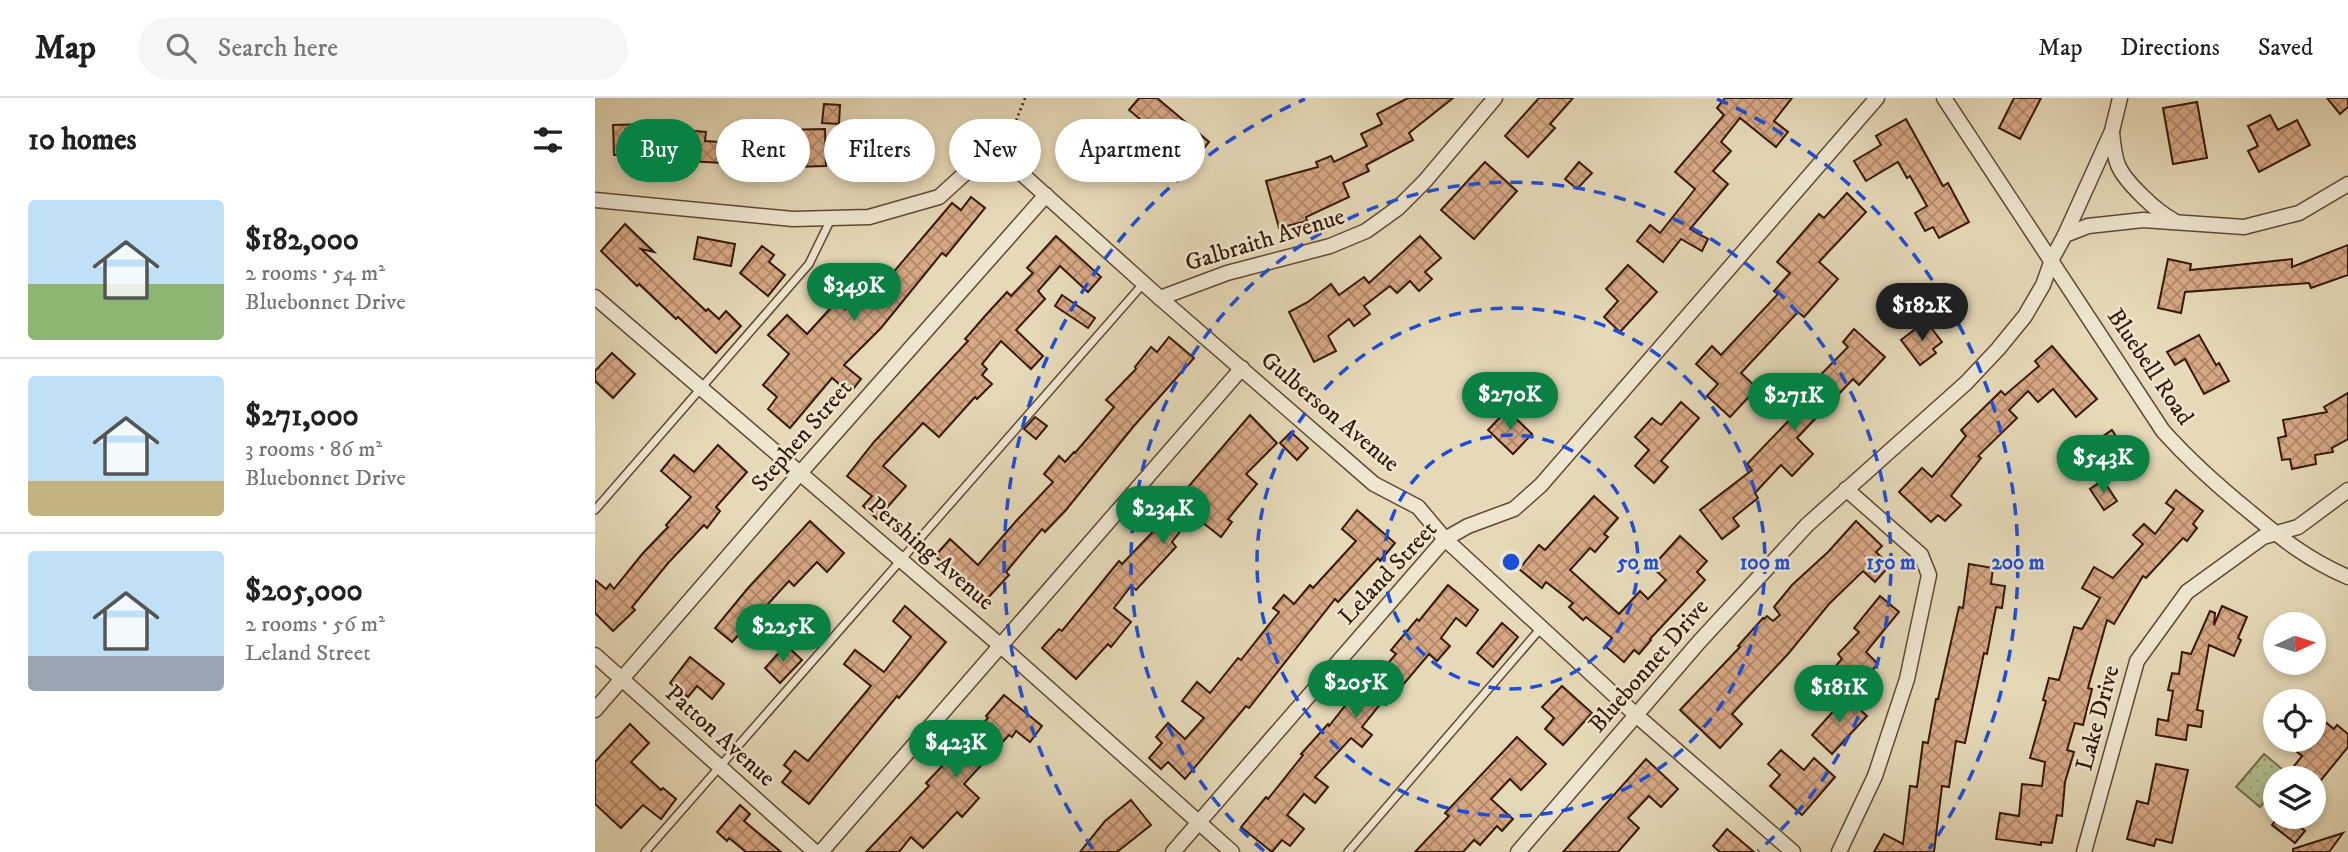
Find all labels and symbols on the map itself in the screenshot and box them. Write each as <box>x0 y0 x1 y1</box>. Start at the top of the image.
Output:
street label: Galbraith Avenue <box>1182 201 1348 278</box>
pin: $349K <box>805 264 903 323</box>
pin: $182K <box>1873 284 1971 343</box>
street label: Bluebell Road <box>2100 303 2200 431</box>
street label: Gulberson Avenue <box>1254 345 1406 479</box>
pin: $270K <box>1461 372 1559 432</box>
street label: Stephen Street <box>745 373 859 498</box>
pin: $271K <box>1745 374 1843 433</box>
pin: $543K <box>2054 436 2152 495</box>
pin: $234K <box>1114 486 1212 546</box>
street label: Pershing Avenue <box>862 491 1000 617</box>
street label: Leland Street <box>1332 515 1444 631</box>
centre of rings <box>1499 550 1523 574</box>
text: 50 m <box>1616 550 1659 576</box>
text: 100 m <box>1740 550 1790 576</box>
text: 150 m <box>1866 550 1916 576</box>
text: 200 m <box>1991 550 2045 576</box>
street label: Bluebonnet Drive <box>1583 593 1715 739</box>
pin: $225K <box>734 604 832 664</box>
north arrow <box>2263 612 2326 676</box>
pin: $205K <box>1307 660 1405 720</box>
street label: Lake Drive <box>2070 662 2126 774</box>
pin: $181K <box>1790 666 1888 725</box>
street label: Patton Avenue <box>659 679 781 793</box>
pin: $423K <box>907 720 1005 780</box>

